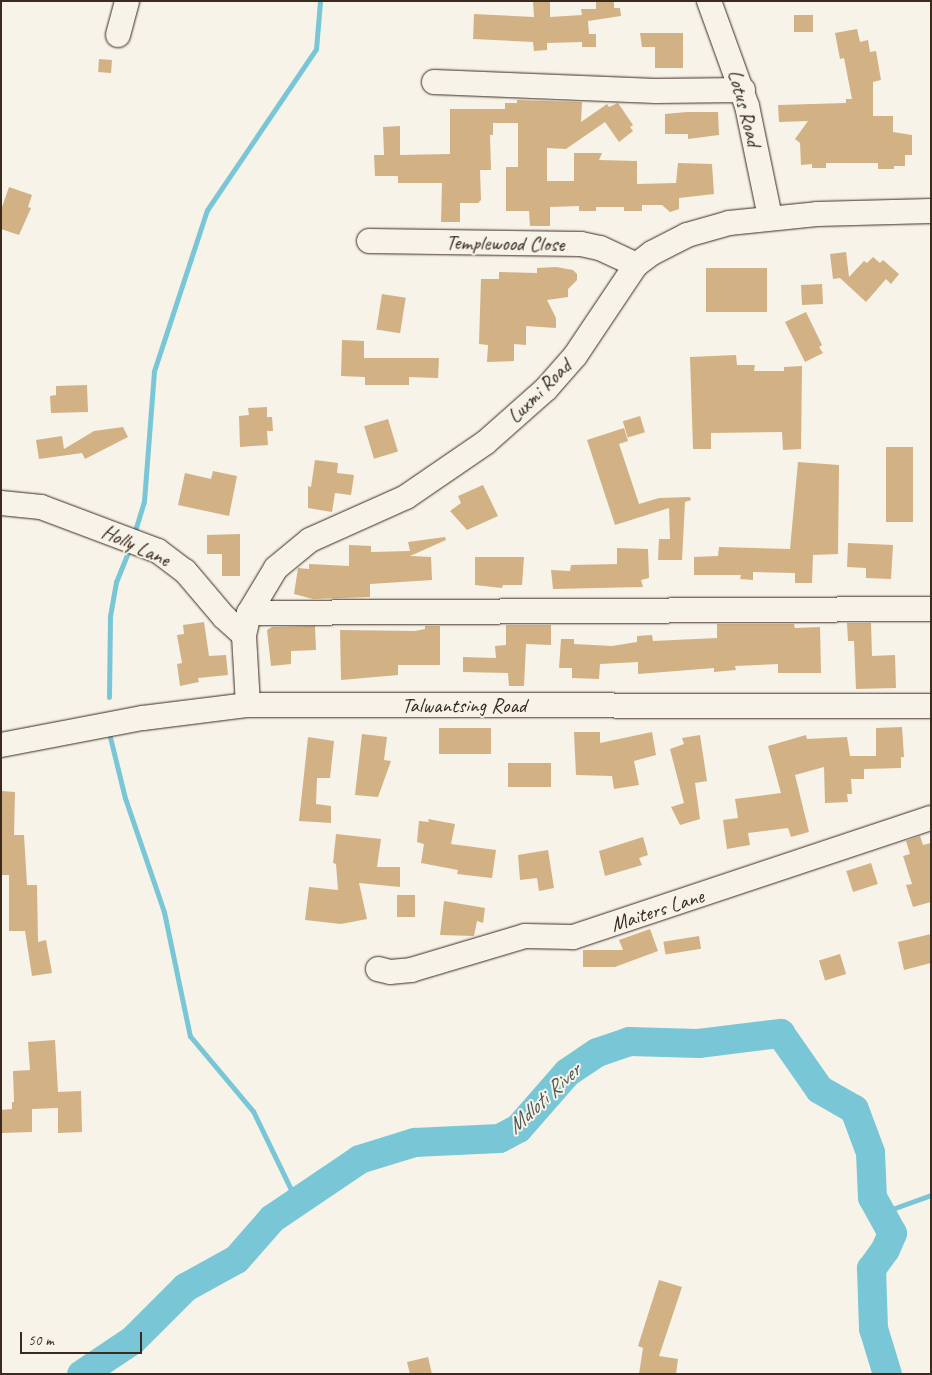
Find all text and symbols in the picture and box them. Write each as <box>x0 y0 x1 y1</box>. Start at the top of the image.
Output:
street label: Lotus Road <box>723 67 767 149</box>
street label: Templewood Close <box>445 229 565 257</box>
street label: Luxmi Road <box>502 354 576 428</box>
street label: Holly Lane <box>98 518 174 572</box>
street label: Talwantsing Road <box>402 692 526 718</box>
street label: Maiters Lane <box>607 883 707 937</box>
water label: Mdloti River <box>502 1058 586 1140</box>
scale bar <box>22 1322 145 1354</box>
text: 50 m <box>28 1331 54 1350</box>

